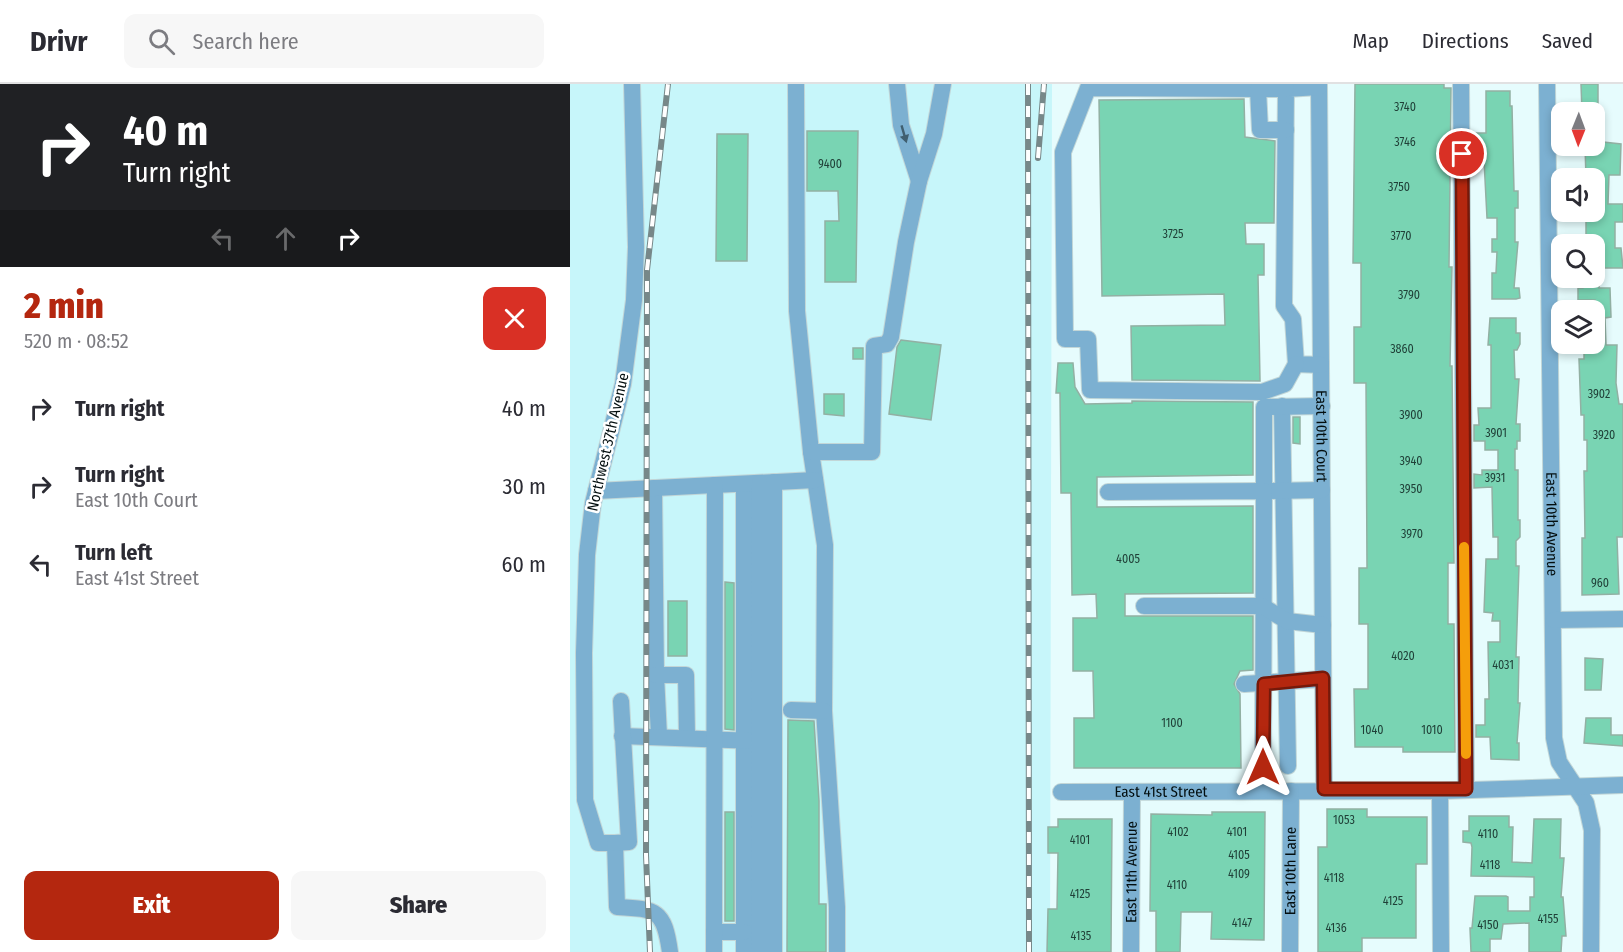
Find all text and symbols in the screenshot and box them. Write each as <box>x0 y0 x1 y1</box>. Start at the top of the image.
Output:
search box <box>124 14 544 68</box>
text: Drivr <box>30 25 88 58</box>
icon: search <box>145 25 178 58</box>
text: Search here <box>193 28 299 55</box>
text: Map <box>1352 28 1389 54</box>
text: Directions <box>1422 28 1509 54</box>
text: Saved <box>1542 28 1593 54</box>
house number: 3740 <box>1394 100 1416 114</box>
north arrow <box>1551 102 1605 156</box>
map controls <box>1551 102 1605 354</box>
text: 40 m <box>123 106 208 156</box>
icon: right <box>24 108 102 186</box>
one-way arrow <box>900 125 909 143</box>
pin <box>1436 128 1487 179</box>
house number: 3746 <box>1394 135 1416 149</box>
icon: arrive <box>1445 137 1478 170</box>
text: Turn right <box>123 157 231 189</box>
house number: 9400 <box>818 157 842 171</box>
button: sound <box>1551 168 1605 222</box>
house number: 3750 <box>1388 180 1410 194</box>
icon: left <box>206 222 239 255</box>
icon: ahead <box>269 222 302 255</box>
icon: right <box>332 222 365 255</box>
house number: 3725 <box>1163 227 1184 241</box>
house number: 3770 <box>1390 229 1412 243</box>
button: search <box>1551 234 1605 288</box>
text: 2 min <box>24 284 104 328</box>
button: close <box>483 287 546 350</box>
house number: 3790 <box>1398 288 1420 302</box>
button: layers <box>1551 300 1605 354</box>
text: 520 m · 08:52 <box>24 329 128 353</box>
house number: 3860 <box>1390 342 1414 356</box>
street label: Northwest 37th Avenue <box>583 371 633 513</box>
house number: 3902 <box>1588 387 1610 401</box>
street label: East 10th Court <box>1312 390 1331 482</box>
icon: right <box>24 392 57 425</box>
text: Turn right <box>75 395 164 422</box>
text: 40 m <box>502 395 546 422</box>
house number: 3900 <box>1399 408 1423 422</box>
house number: 3901 <box>1485 426 1507 440</box>
house number: 3920 <box>1593 428 1615 442</box>
house number: 3940 <box>1399 454 1423 468</box>
text: Turn right <box>75 461 164 488</box>
icon: right <box>24 470 57 503</box>
house number: 3931 <box>1485 471 1505 485</box>
street label: East 10th Avenue <box>1542 472 1561 576</box>
text: 30 m <box>503 473 546 500</box>
house number: 3950 <box>1400 482 1422 496</box>
text: East 10th Court <box>75 488 198 512</box>
house number: 3970 <box>1401 527 1423 541</box>
text: Turn left <box>75 539 153 566</box>
icon: left <box>24 548 57 581</box>
text: 60 m <box>502 551 546 578</box>
house number: 4005 <box>1116 552 1140 566</box>
text: East 41st Street <box>75 566 199 590</box>
house number: 960 <box>1591 576 1609 590</box>
house number: 4020 <box>1391 649 1415 663</box>
house number: 4031 <box>1492 658 1514 672</box>
house number: 1100 <box>1161 716 1183 730</box>
house number: 1040 <box>1361 723 1384 737</box>
house number: 1010 <box>1421 723 1443 737</box>
position arrow <box>1231 735 1295 799</box>
street label: East 41st Street <box>1114 783 1208 801</box>
house number: 1053 <box>1333 813 1355 827</box>
street label: East 11th Avenue <box>1122 821 1141 923</box>
house number: 4102 <box>1167 825 1189 839</box>
house number: 4101 <box>1227 825 1247 839</box>
street label: East 10th Lane <box>1281 827 1300 915</box>
house number: 4110 <box>1478 827 1498 841</box>
house number: 4101 <box>1070 833 1090 847</box>
house number: 4105 <box>1228 848 1250 862</box>
house number: 4118 <box>1480 858 1500 872</box>
house number: 4109 <box>1228 867 1250 881</box>
button: Exit <box>24 871 279 940</box>
button: Share <box>291 871 546 940</box>
house number: 4118 <box>1324 871 1344 885</box>
house number: 4110 <box>1167 878 1187 892</box>
house number: 4125 <box>1070 887 1091 901</box>
house number: 4125 <box>1383 894 1404 908</box>
house number: 4155 <box>1538 912 1559 926</box>
house number: 4147 <box>1232 916 1252 930</box>
house number: 4150 <box>1477 918 1499 932</box>
house number: 4136 <box>1325 921 1347 935</box>
house number: 4135 <box>1071 929 1092 943</box>

